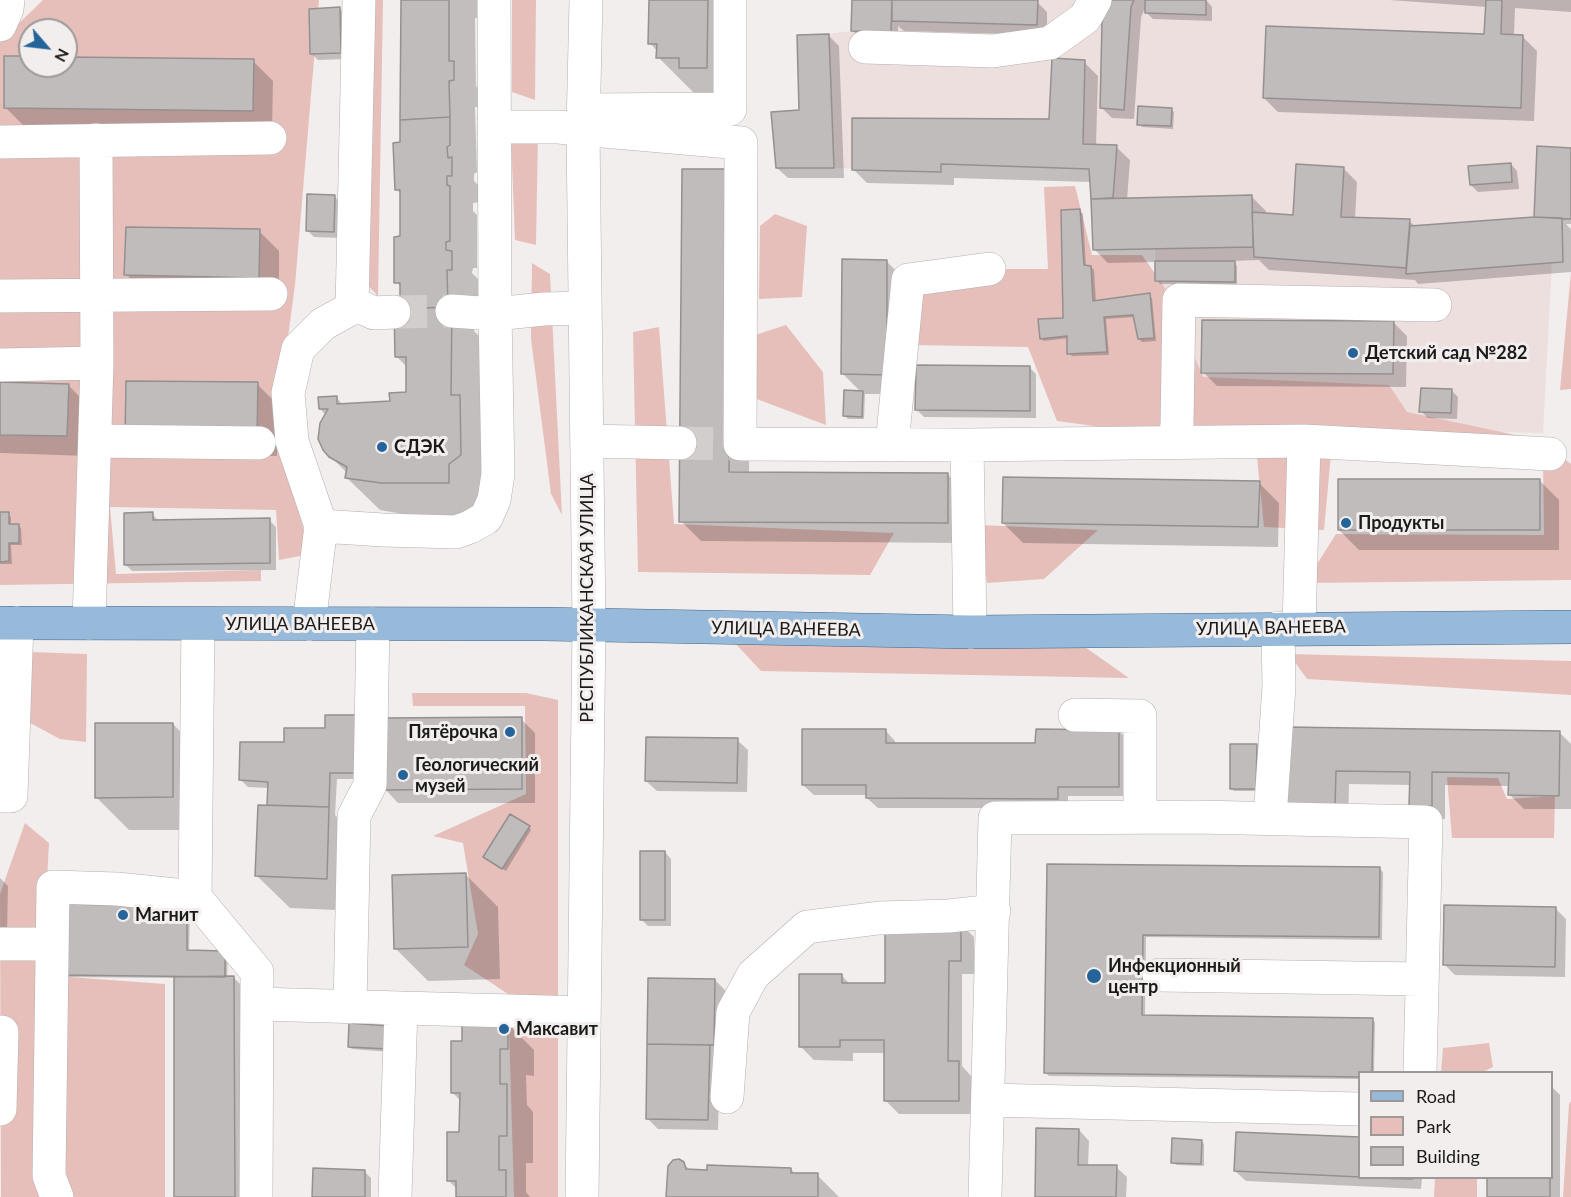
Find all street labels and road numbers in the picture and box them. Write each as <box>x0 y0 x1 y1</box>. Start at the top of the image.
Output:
street label: РЕСПУБЛИКАНСКАЯ УЛИЦА <box>576 473 598 723</box>
street label: УЛИЦА ВАНЕЕВА <box>225 613 375 635</box>
street label: УЛИЦА ВАНЕЕВА <box>1196 616 1346 640</box>
street label: УЛИЦА ВАНЕЕВА <box>711 617 861 641</box>

